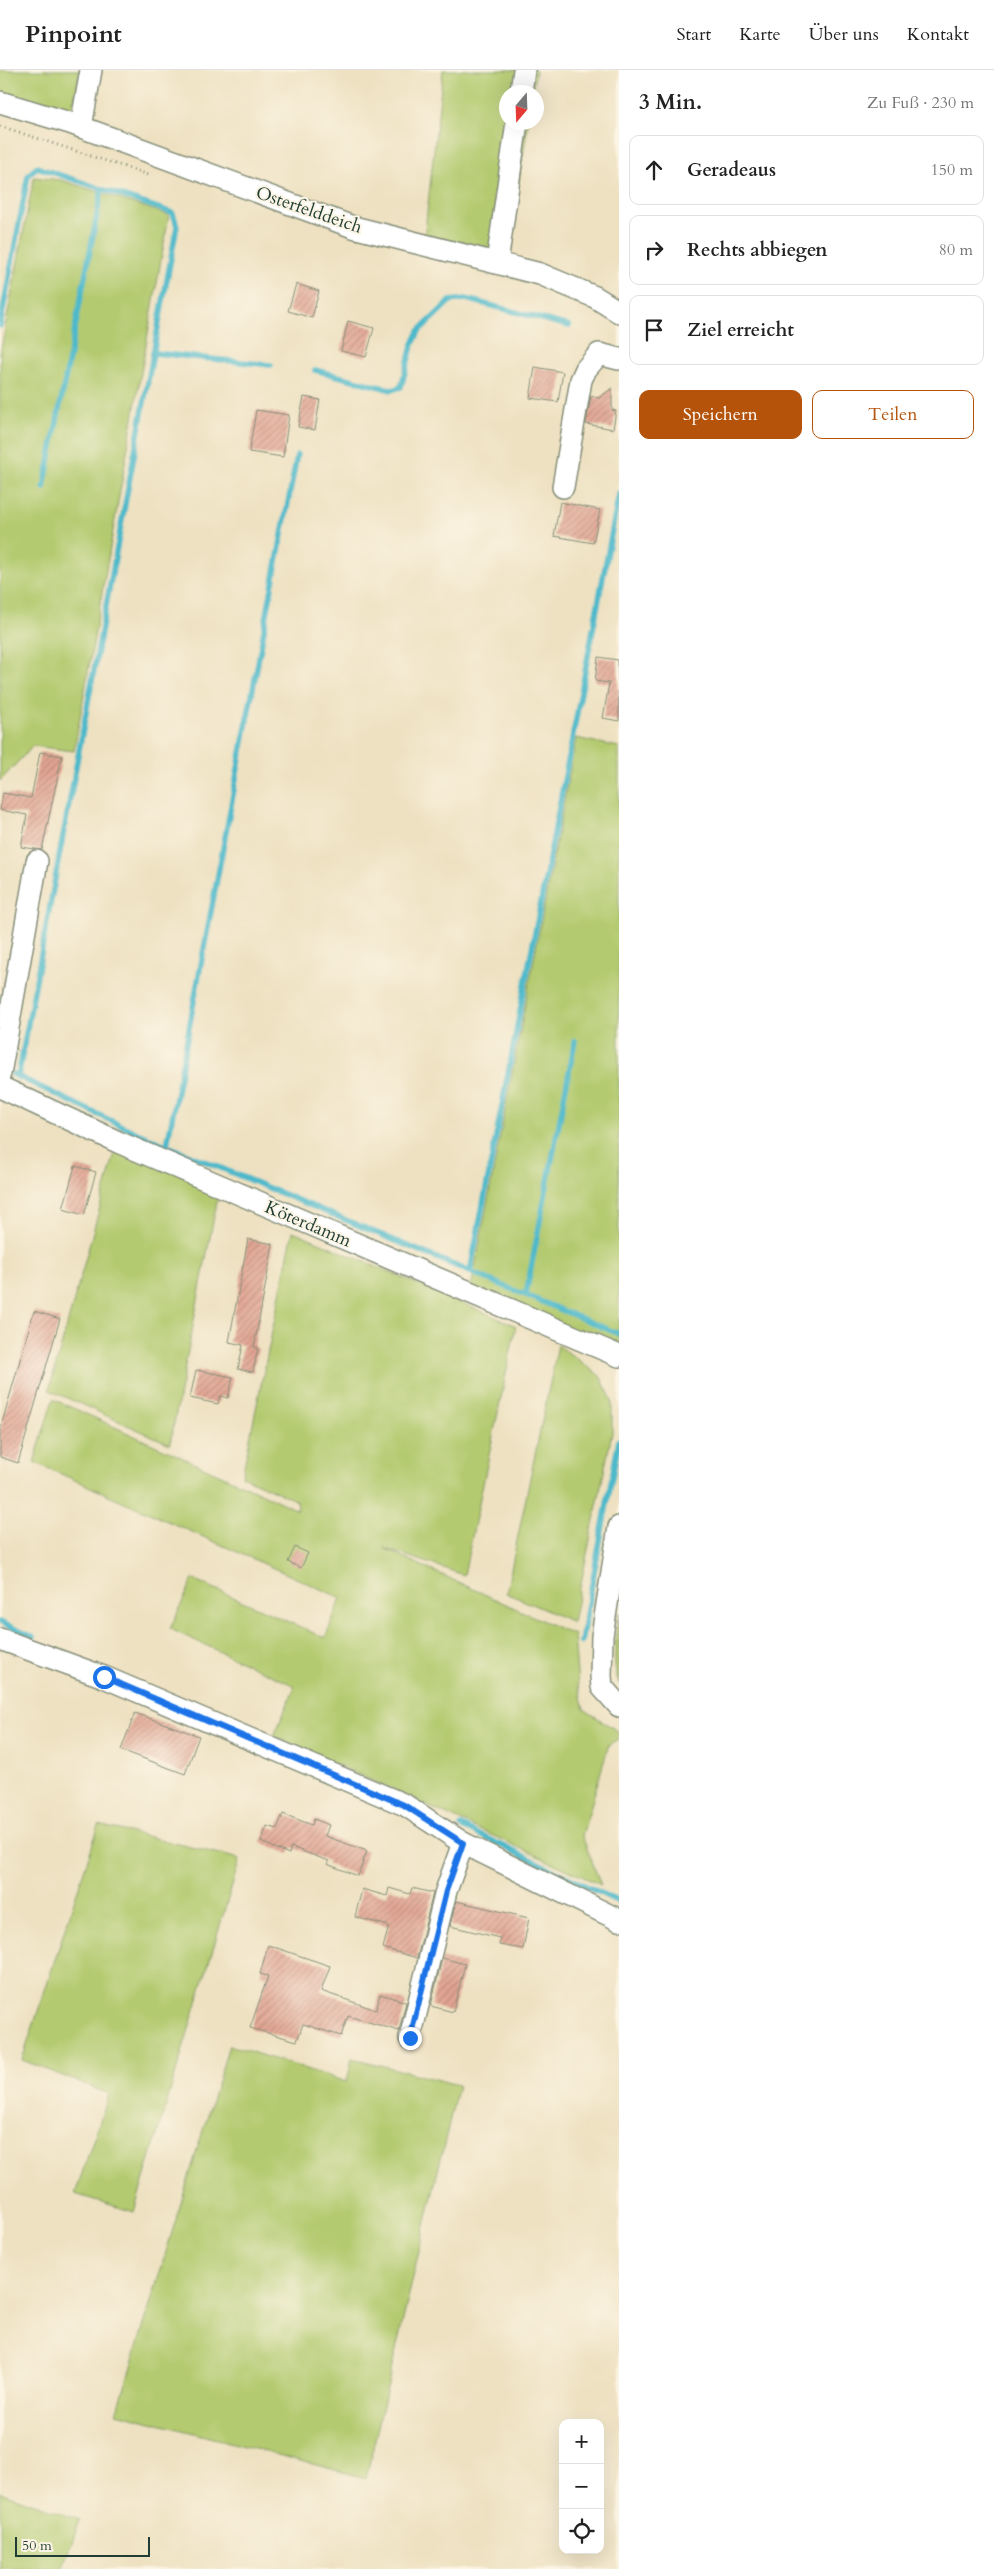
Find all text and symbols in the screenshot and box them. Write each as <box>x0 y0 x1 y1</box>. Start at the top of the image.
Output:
text: Pinpoint <box>25 18 122 51</box>
text: Start <box>676 22 711 47</box>
text: Karte <box>739 22 781 47</box>
text: Über uns <box>809 22 879 47</box>
text: Kontakt <box>907 22 969 47</box>
north arrow <box>499 85 544 130</box>
text: 3 Min. <box>639 88 702 117</box>
text: Zu Fuß · 230 m <box>867 92 974 114</box>
icon: ahead <box>640 156 668 184</box>
text: Geradeaus <box>687 157 776 183</box>
text: 150 m <box>931 159 973 181</box>
street label: Osterfelddeich <box>253 180 366 240</box>
icon: right <box>640 236 668 264</box>
text: Rechts abbiegen <box>687 237 828 263</box>
text: 80 m <box>939 239 973 261</box>
icon: arrive <box>640 316 668 344</box>
text: Ziel erreicht <box>687 317 794 343</box>
button: Speichern <box>639 390 802 439</box>
button: Teilen <box>812 390 974 439</box>
street label: Köterdamm <box>261 1195 356 1254</box>
route start <box>93 1666 116 1689</box>
route end <box>399 2027 422 2050</box>
map controls <box>559 2419 604 2554</box>
button: + <box>559 2419 604 2464</box>
button: − <box>559 2464 604 2509</box>
button: locate <box>559 2509 604 2554</box>
scale bar <box>15 2534 150 2557</box>
text: 50 m <box>22 2536 52 2555</box>

